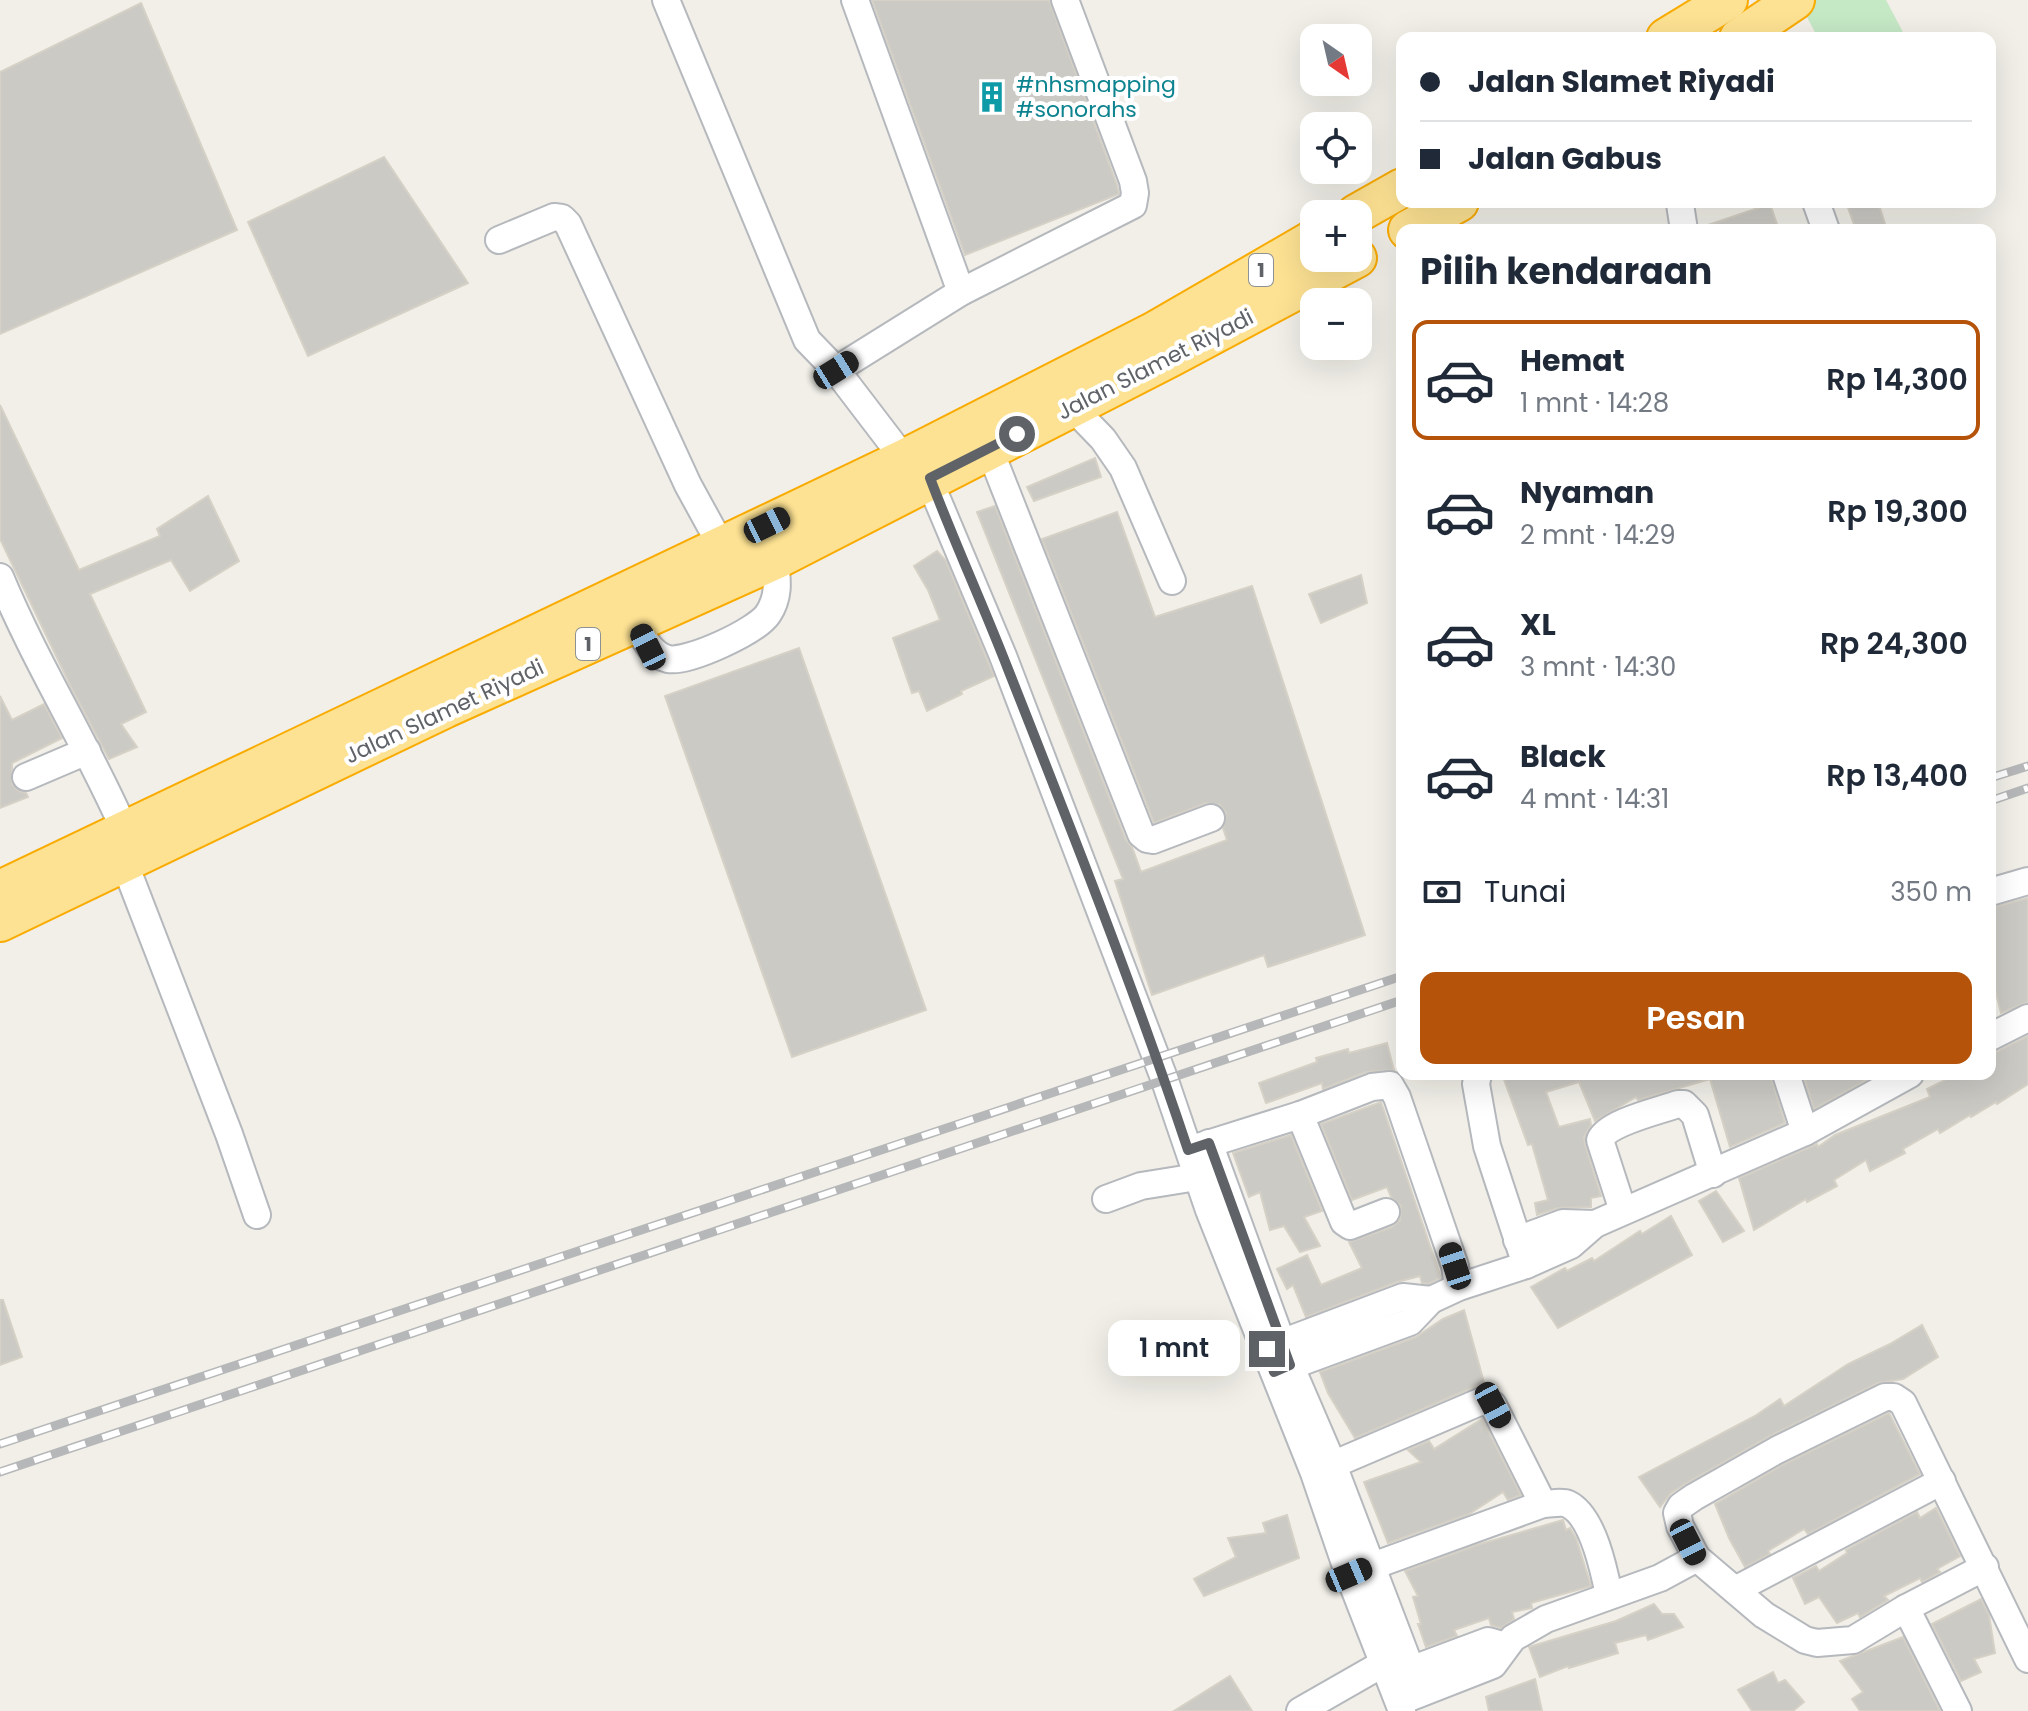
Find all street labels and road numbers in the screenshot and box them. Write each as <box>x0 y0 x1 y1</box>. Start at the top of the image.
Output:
road number: 1 <box>1249 254 1273 286</box>
street label: Jalan Slamet Riyadi <box>1052 301 1259 427</box>
road number: 1 <box>576 628 600 660</box>
street label: Jalan Slamet Riyadi <box>340 652 549 771</box>

